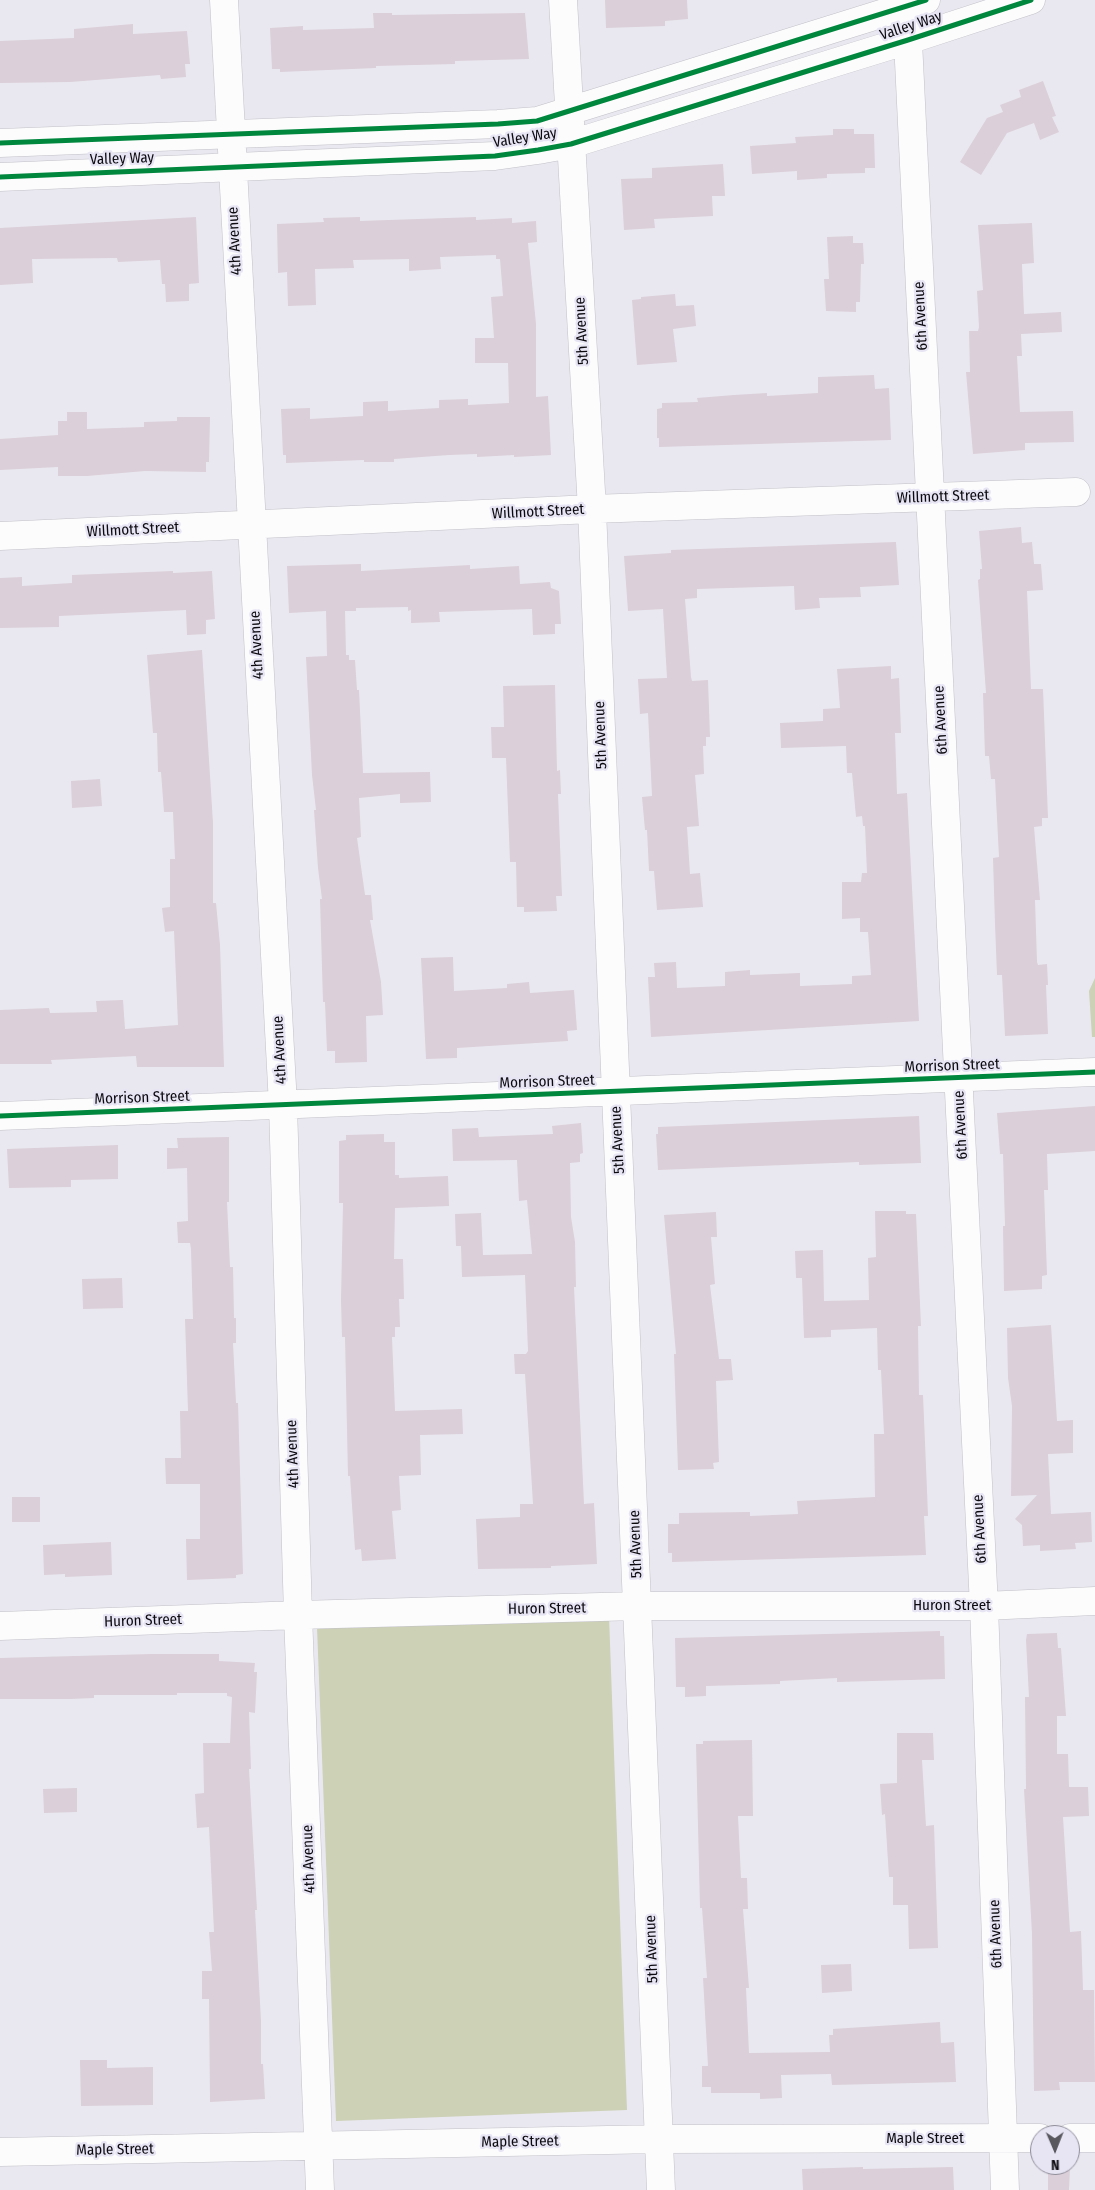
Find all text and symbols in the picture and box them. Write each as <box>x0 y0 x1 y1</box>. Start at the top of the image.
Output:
street label: Valley Way <box>878 8 944 44</box>
street label: Valley Way <box>492 124 558 152</box>
street label: Valley Way <box>90 149 154 169</box>
street label: 4th Avenue <box>224 206 246 276</box>
street label: 6th Avenue <box>910 281 932 351</box>
street label: 5th Avenue <box>571 296 593 366</box>
street label: Willmott Street <box>896 486 990 508</box>
street label: Willmott Street <box>491 501 585 523</box>
street label: Willmott Street <box>86 519 180 541</box>
street label: 4th Avenue <box>246 610 268 680</box>
street label: 6th Avenue <box>930 685 952 755</box>
street label: 5th Avenue <box>591 701 611 769</box>
street label: 4th Avenue <box>269 1015 291 1085</box>
street label: Morrison Street <box>904 1055 1000 1077</box>
street label: Morrison Street <box>499 1071 595 1093</box>
street label: Morrison Street <box>94 1087 190 1109</box>
street label: 6th Avenue <box>950 1090 972 1160</box>
street label: 5th Avenue <box>607 1105 629 1175</box>
street label: 4th Avenue <box>283 1419 303 1489</box>
street label: 6th Avenue <box>969 1494 991 1564</box>
street label: 5th Avenue <box>626 1510 646 1578</box>
street label: Huron Street <box>913 1597 991 1615</box>
street label: Huron Street <box>508 1599 586 1619</box>
street label: Huron Street <box>104 1611 182 1631</box>
street label: 4th Avenue <box>299 1824 319 1894</box>
street label: 6th Avenue <box>986 1899 1006 1969</box>
street label: 5th Avenue <box>642 1915 662 1983</box>
north arrow <box>1030 2125 1080 2175</box>
street label: Maple Street <box>886 2130 964 2148</box>
street label: Maple Street <box>481 2132 559 2152</box>
street label: Maple Street <box>76 2140 154 2160</box>
text: N <box>1051 2156 1060 2173</box>

